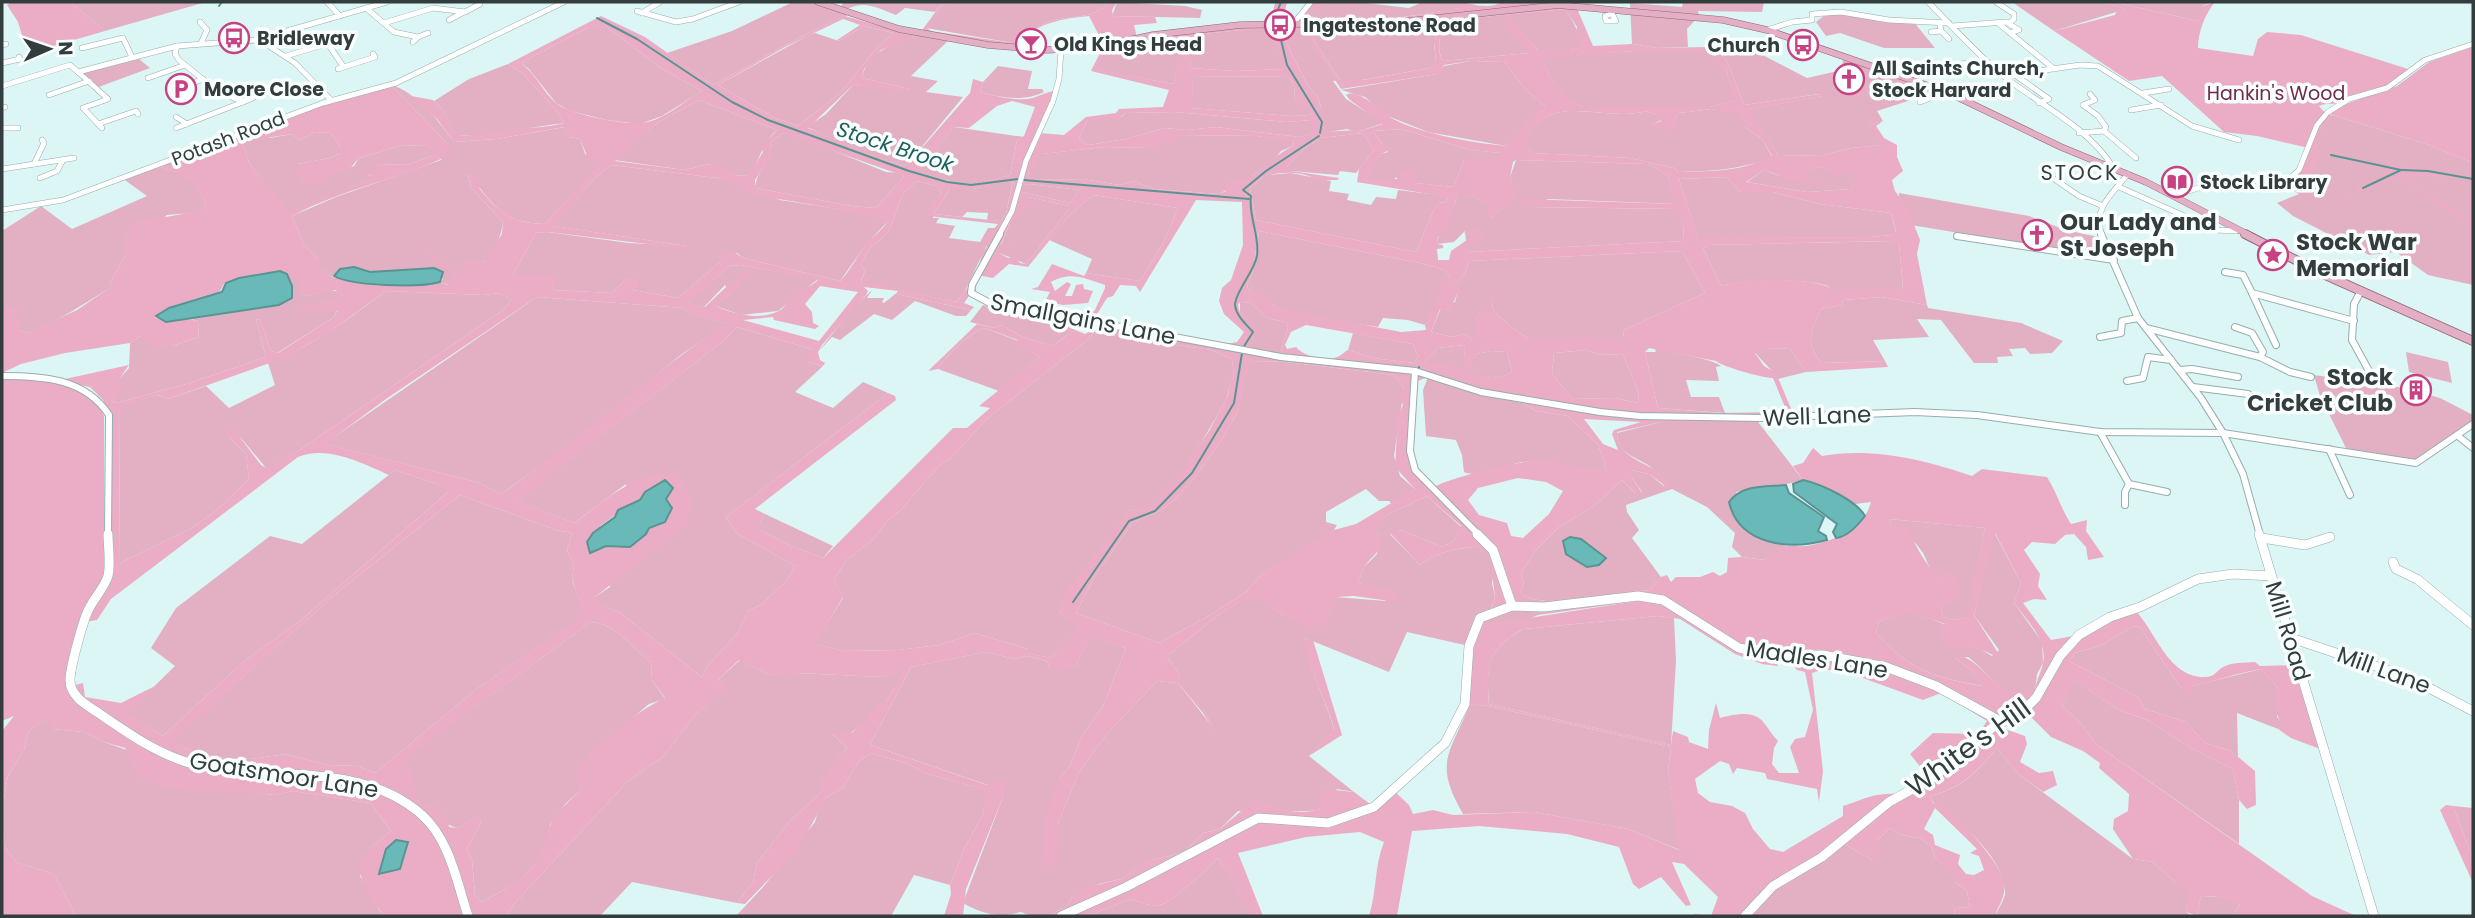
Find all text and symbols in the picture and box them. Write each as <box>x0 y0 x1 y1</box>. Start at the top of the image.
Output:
bus stop icon: Ingatestone Road <box>1263 8 1297 42</box>
place label: Ingatestone Road <box>1303 12 1476 39</box>
north arrow <box>14 14 84 84</box>
bus stop icon: Bridleway <box>217 21 251 55</box>
place label: Bridleway <box>257 25 356 52</box>
bar icon: Old Kings Head <box>1014 27 1048 61</box>
bus stop icon: Church <box>1786 28 1820 62</box>
place label: Old Kings Head <box>1054 31 1202 58</box>
place label: Church <box>1707 32 1780 59</box>
text: N <box>52 41 79 56</box>
place label: All Saints Church, Stock Harvard <box>1872 55 2045 104</box>
church icon: All Saints Church, Stock Harvard <box>1832 62 1866 96</box>
parking icon: Moore Close <box>164 72 198 106</box>
place label: Moore Close <box>204 76 324 103</box>
park label: Hankin's Wood <box>2207 80 2345 107</box>
street label: Potash Road <box>168 104 289 172</box>
water label: Stock Brook <box>833 114 959 179</box>
district label: STOCK <box>2041 158 2120 187</box>
library icon: Stock Library <box>2160 165 2194 199</box>
place label: Stock Library <box>2200 169 2329 196</box>
place label: Our Lady and St Joseph <box>2060 206 2217 264</box>
church icon: Our Lady and St Joseph <box>2020 218 2054 252</box>
place label: Stock War Memorial <box>2296 226 2417 284</box>
place icon: Stock War Memorial <box>2256 238 2290 272</box>
street label: Smallgains Lane <box>988 285 1178 353</box>
place label: Stock Cricket Club <box>2247 361 2394 419</box>
building icon: Stock Cricket Club <box>2399 373 2433 407</box>
street label: Well Lane <box>1762 398 1872 434</box>
street label: Mill Road <box>2258 577 2318 685</box>
street label: Madles Lane <box>1744 632 1890 686</box>
street label: Mill Lane <box>2333 638 2435 702</box>
street label: White's Hill <box>1898 689 2039 806</box>
street label: Goatsmoor Lane <box>187 744 381 806</box>

